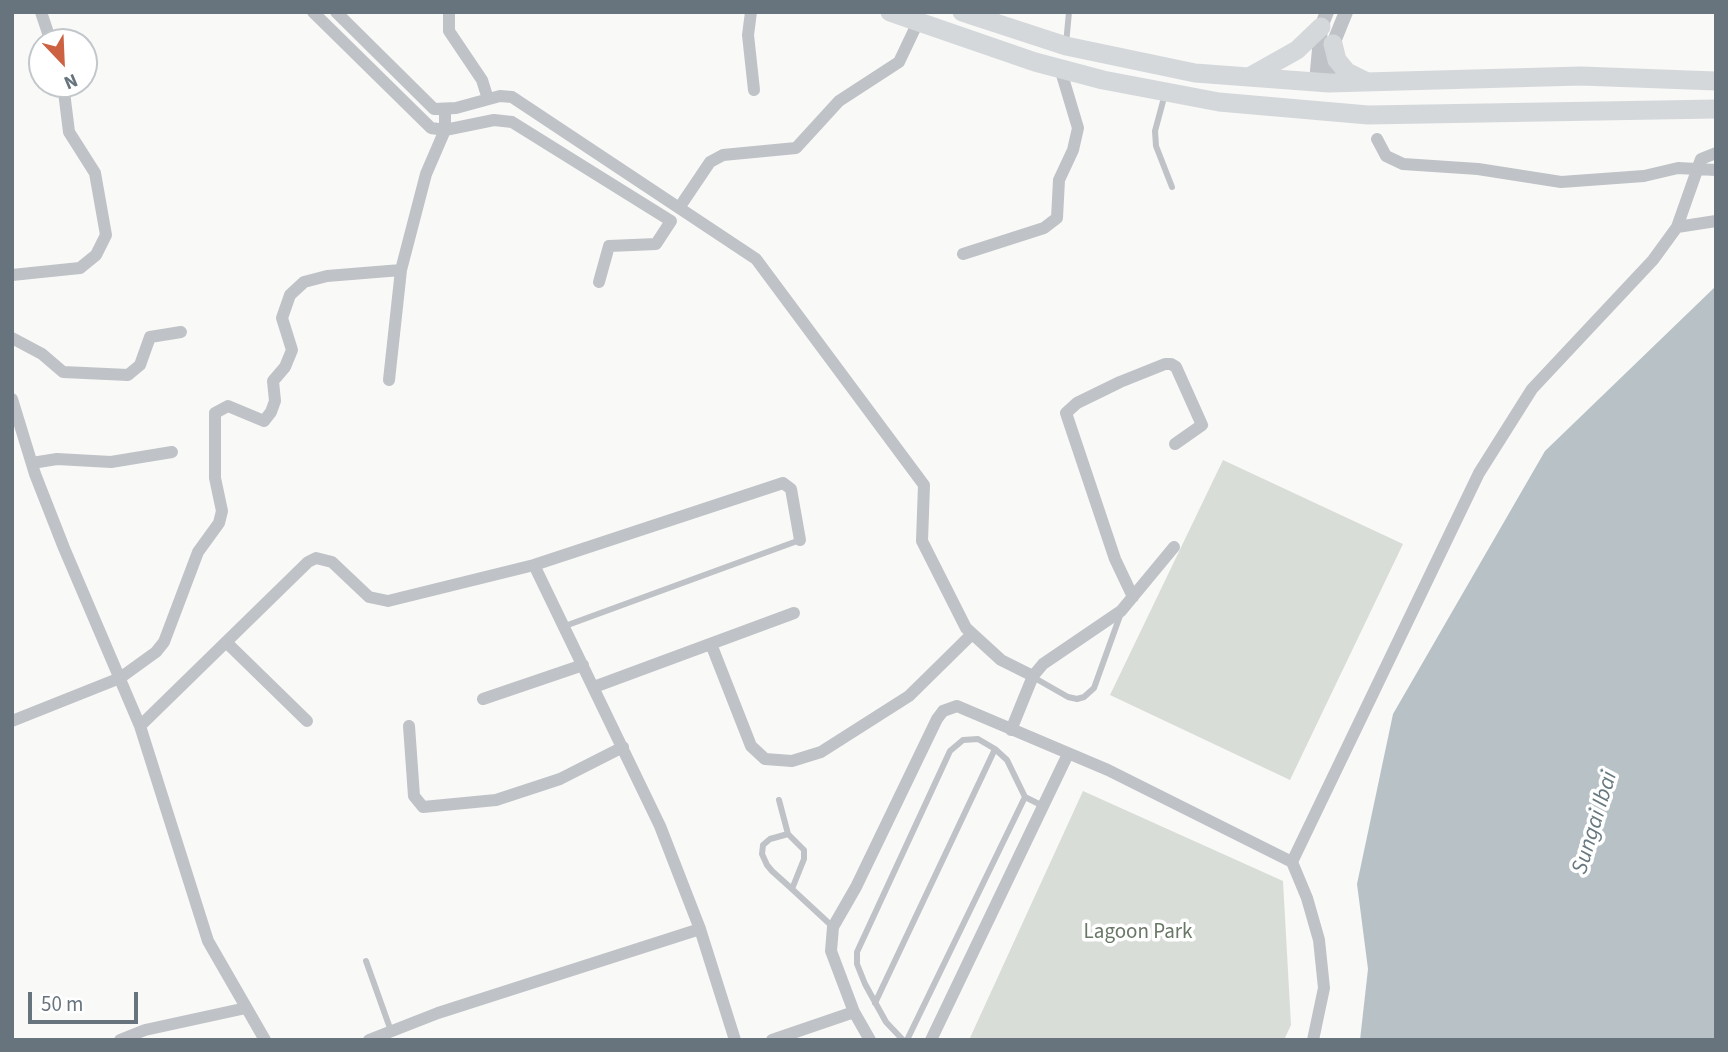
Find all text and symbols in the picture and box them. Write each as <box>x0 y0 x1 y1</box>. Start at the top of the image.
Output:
north arrow <box>28 28 98 98</box>
text: N <box>60 66 82 96</box>
water label: Sungai Ibai <box>1567 768 1625 878</box>
park label: Lagoon Park <box>1084 920 1192 946</box>
scale bar <box>32 978 142 1022</box>
text: 50 m <box>41 989 83 1019</box>

